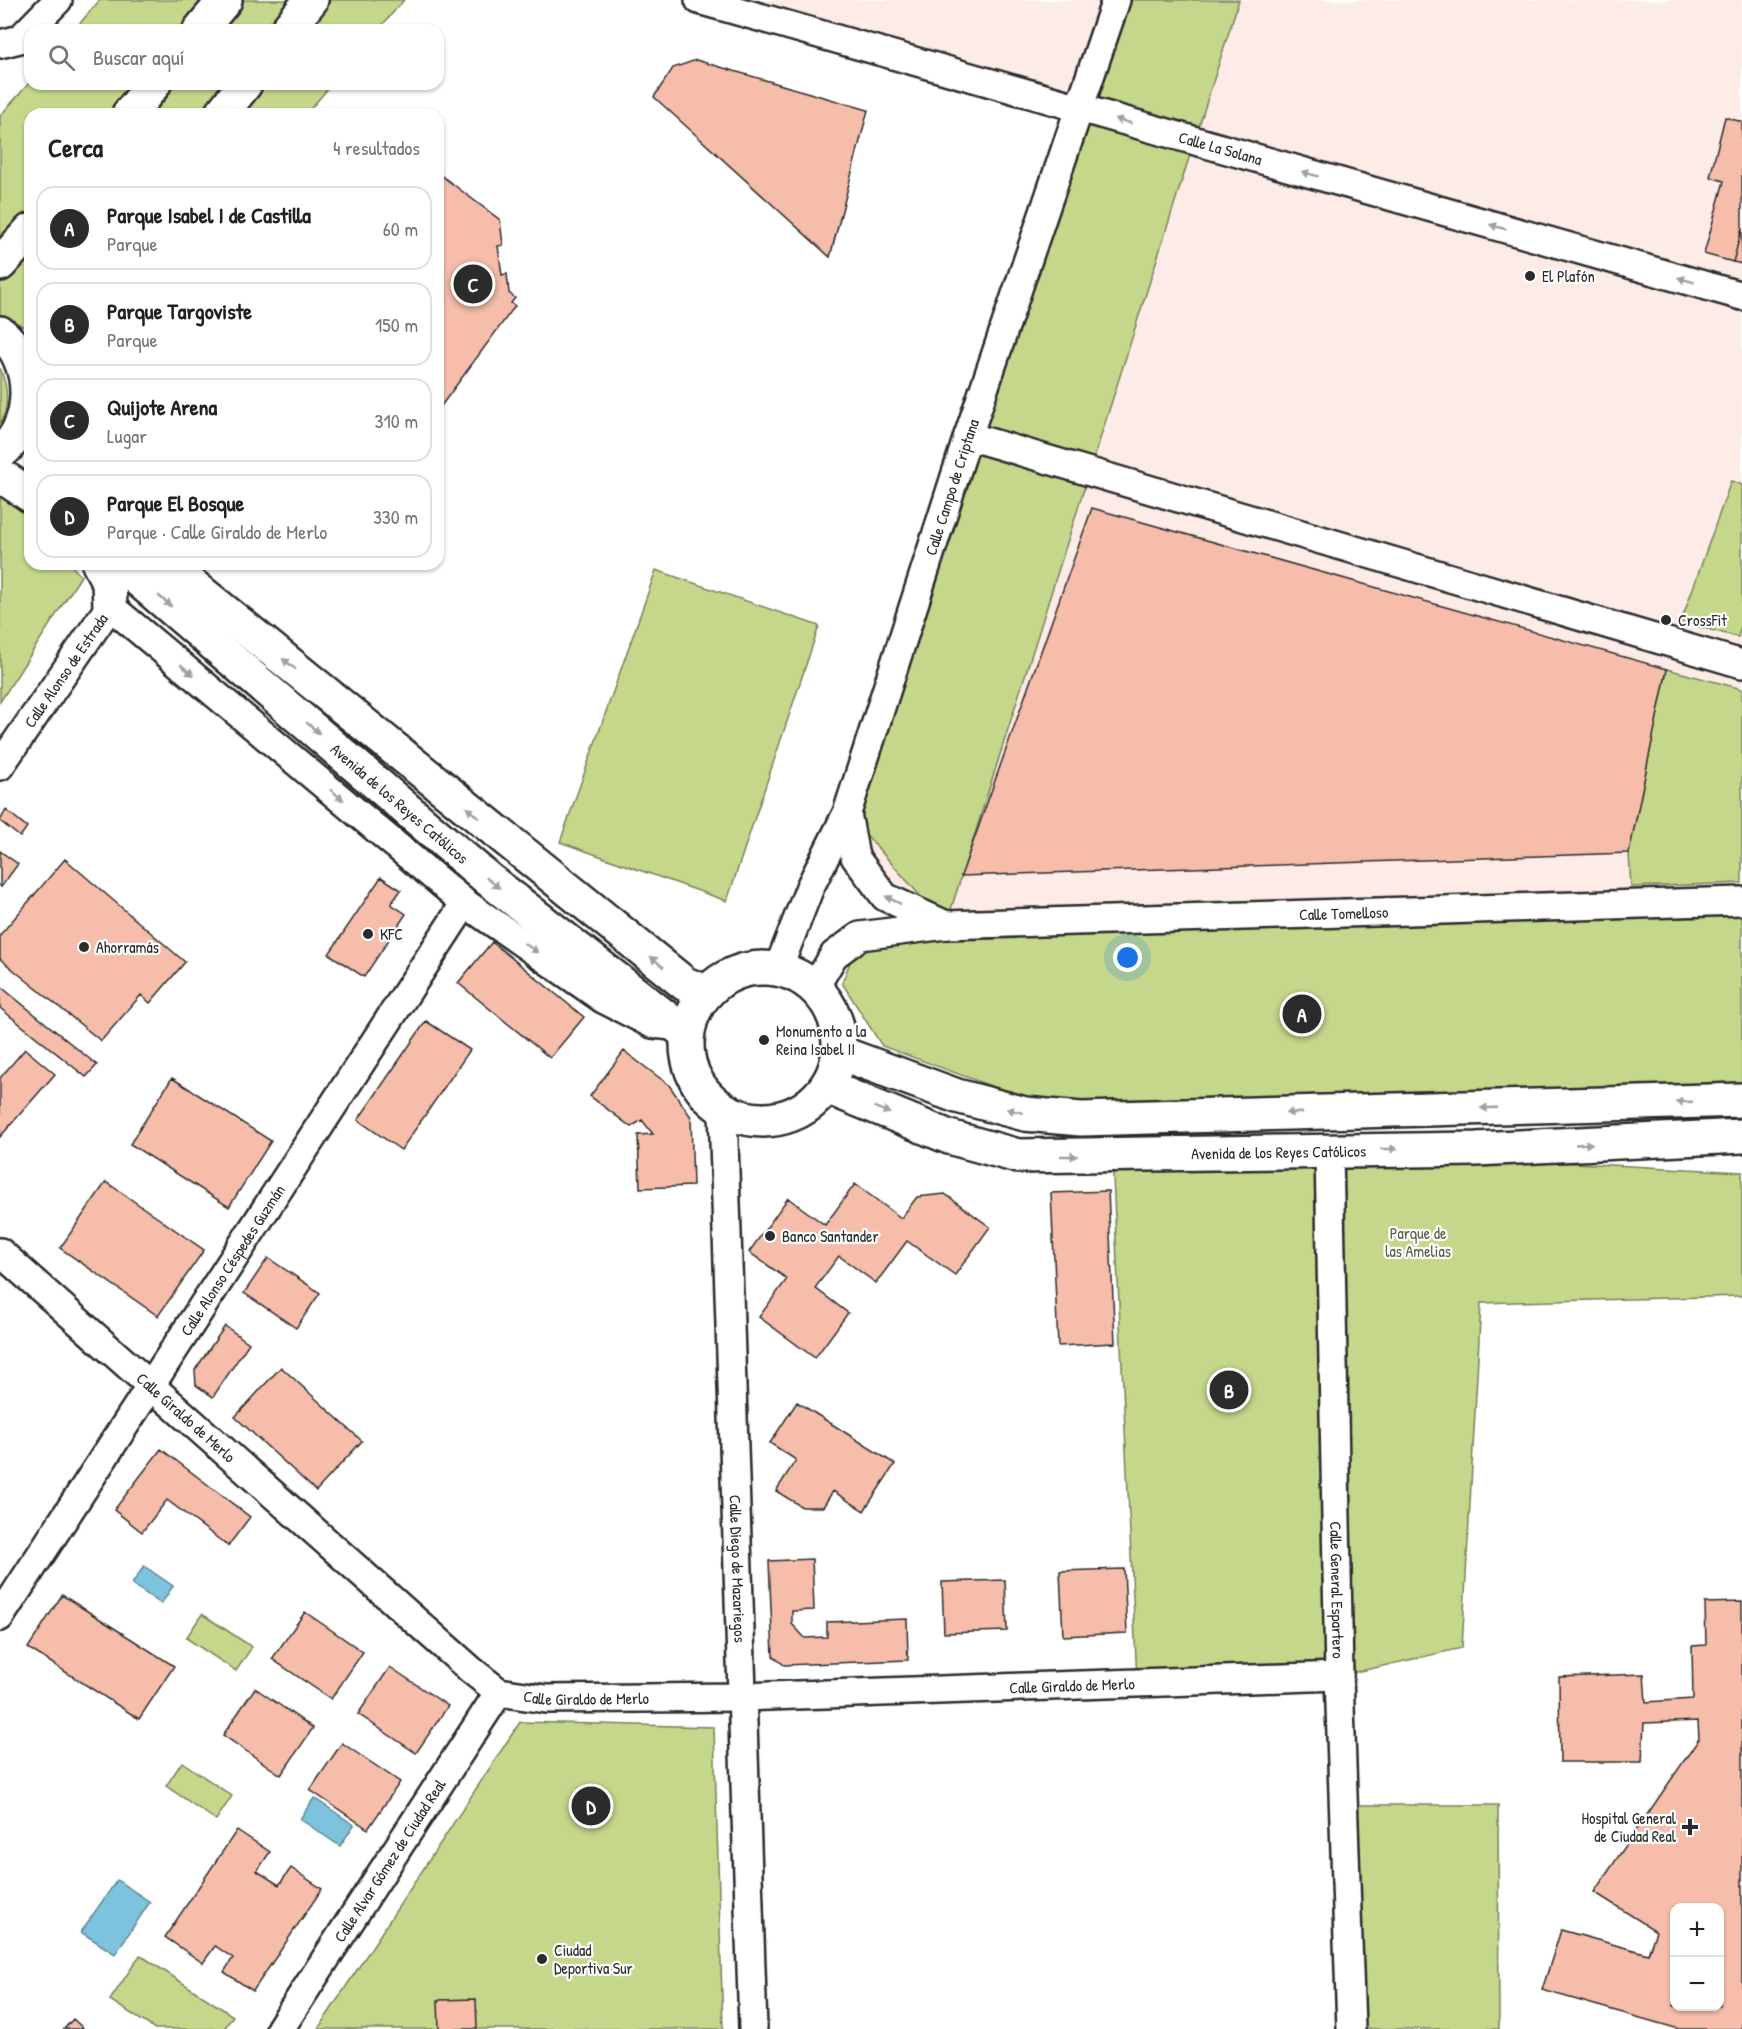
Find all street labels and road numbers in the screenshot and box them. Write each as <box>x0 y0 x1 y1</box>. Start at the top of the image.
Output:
street label: Calle La Solana <box>1176 126 1265 170</box>
street label: Calle Campo de Criptana <box>919 416 984 558</box>
street label: Calle Alonso de Estrada <box>19 609 113 732</box>
street label: Avenida de los Reyes Católicos <box>326 738 473 869</box>
street label: Calle Tomelloso <box>1299 901 1389 925</box>
street label: Avenida de los Reyes Católicos <box>1191 1140 1366 1164</box>
street label: Calle Alonso Céspedes Guzmán <box>175 1180 290 1340</box>
street label: Calle Giraldo de Merlo <box>132 1367 241 1468</box>
street label: Calle Diego de Mazariegos <box>725 1494 751 1643</box>
street label: Calle General Espartero <box>1325 1521 1350 1659</box>
street label: Calle Giraldo de Merlo <box>1009 1672 1136 1699</box>
street label: Calle Giraldo de Merlo <box>522 1685 650 1710</box>
street label: Calle Alvar Gómez de Ciudad Real <box>328 1774 451 1946</box>

